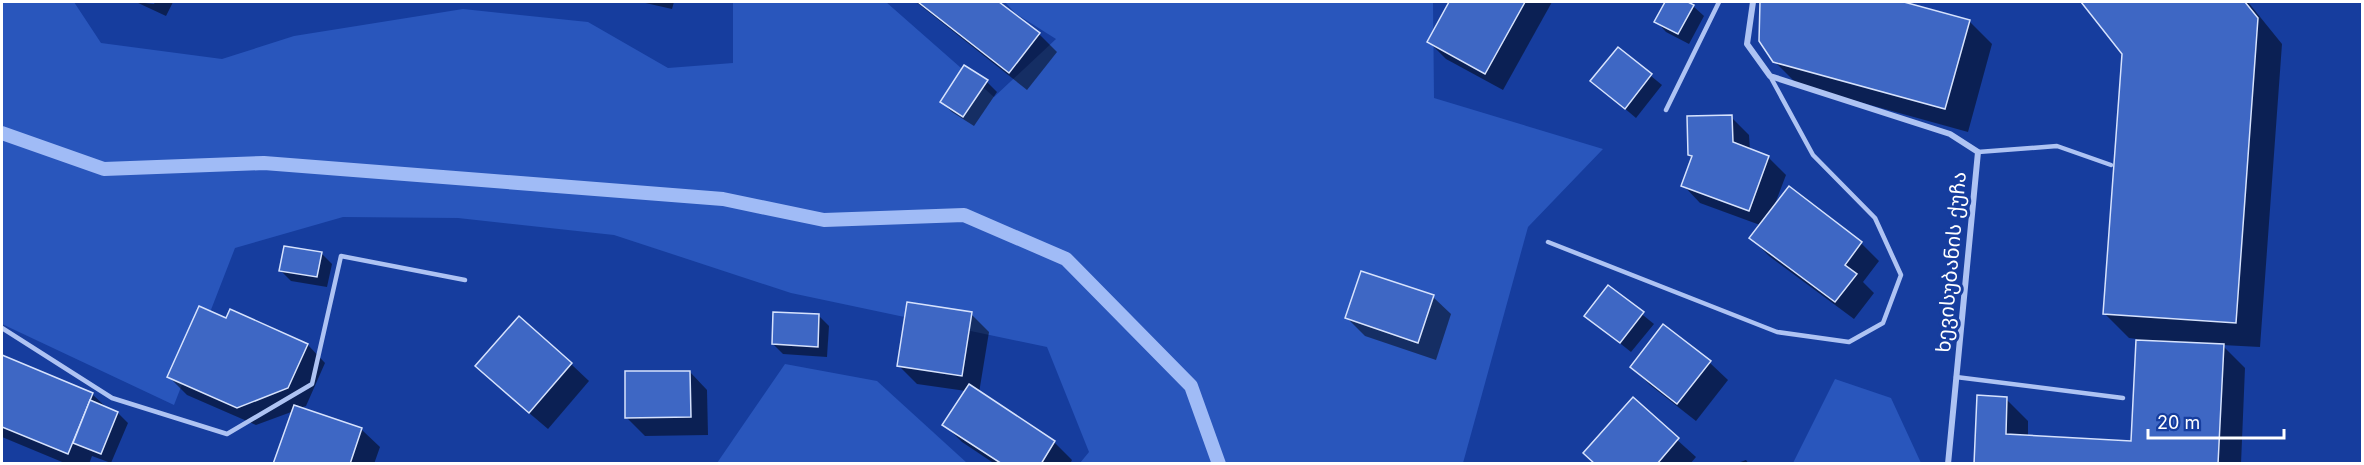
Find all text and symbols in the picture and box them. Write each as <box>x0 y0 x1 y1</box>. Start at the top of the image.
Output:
street label: ხევისუბანის ქუჩა <box>1931 171 1971 353</box>
scale bar <box>2148 402 2284 440</box>
text: 20 m <box>2157 412 2200 433</box>

